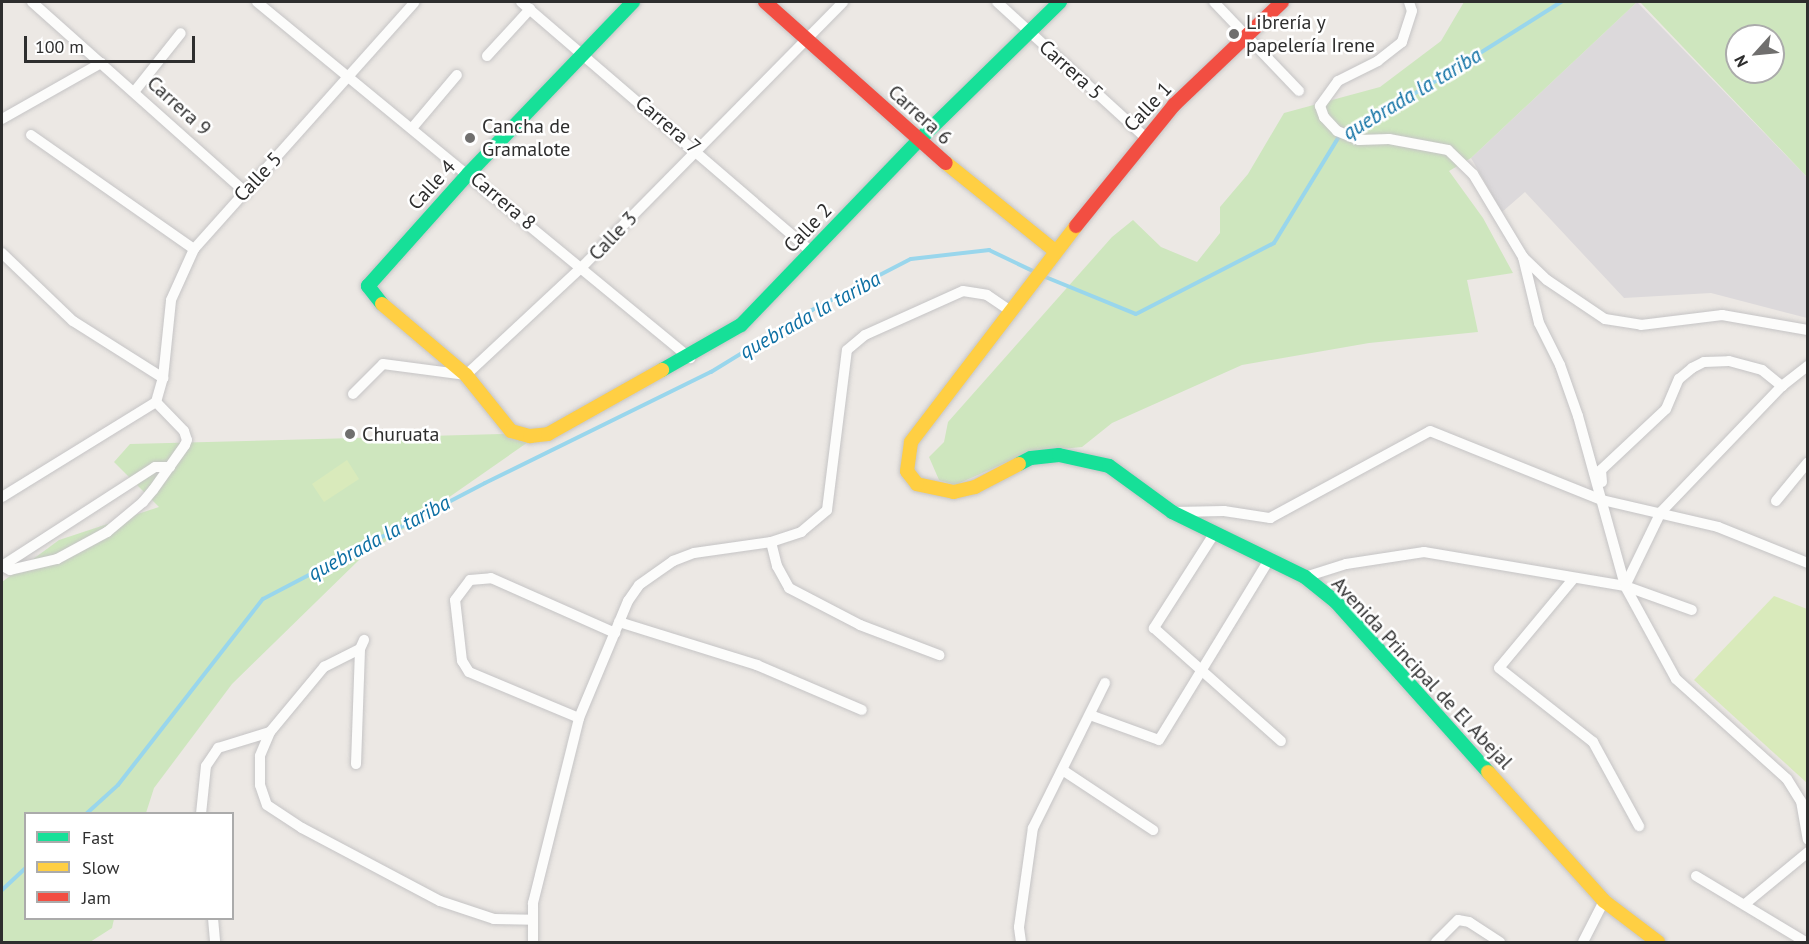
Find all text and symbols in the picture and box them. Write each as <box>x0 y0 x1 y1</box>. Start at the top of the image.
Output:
place label: Librería y papelería Irene <box>1246 11 1375 58</box>
scale bar <box>27 24 198 62</box>
north arrow <box>1725 24 1785 84</box>
marker: Librería y papelería Irene <box>1227 27 1241 41</box>
text: 100 m <box>35 35 84 58</box>
street label: Carrera 5 <box>1034 35 1108 105</box>
water label: quebrada la tariba <box>1338 43 1486 145</box>
text: N <box>1729 52 1752 70</box>
street label: Carrera 9 <box>142 71 216 141</box>
street label: Calle 1 <box>1119 77 1177 137</box>
street label: Carrera 6 <box>883 80 957 150</box>
street label: Carrera 7 <box>631 91 705 159</box>
place label: Cancha de Gramalote <box>482 114 570 161</box>
marker: Cancha de Gramalote <box>463 131 477 145</box>
street label: Calle 5 <box>229 147 287 207</box>
street label: Calle 4 <box>403 155 461 215</box>
street label: Carrera 8 <box>466 167 540 235</box>
street label: Calle 2 <box>779 198 837 258</box>
street label: Calle 3 <box>584 206 642 266</box>
water label: quebrada la tariba <box>735 266 885 364</box>
place label: Churuata <box>362 422 439 446</box>
marker: Churuata <box>343 427 357 441</box>
water label: quebrada la tariba <box>304 490 454 586</box>
street label: Avenida Principal de El Abejal <box>1326 572 1518 774</box>
legend <box>24 812 234 920</box>
text: Fast <box>82 826 114 849</box>
text: Slow <box>82 856 120 879</box>
text: Jam <box>82 886 111 909</box>

